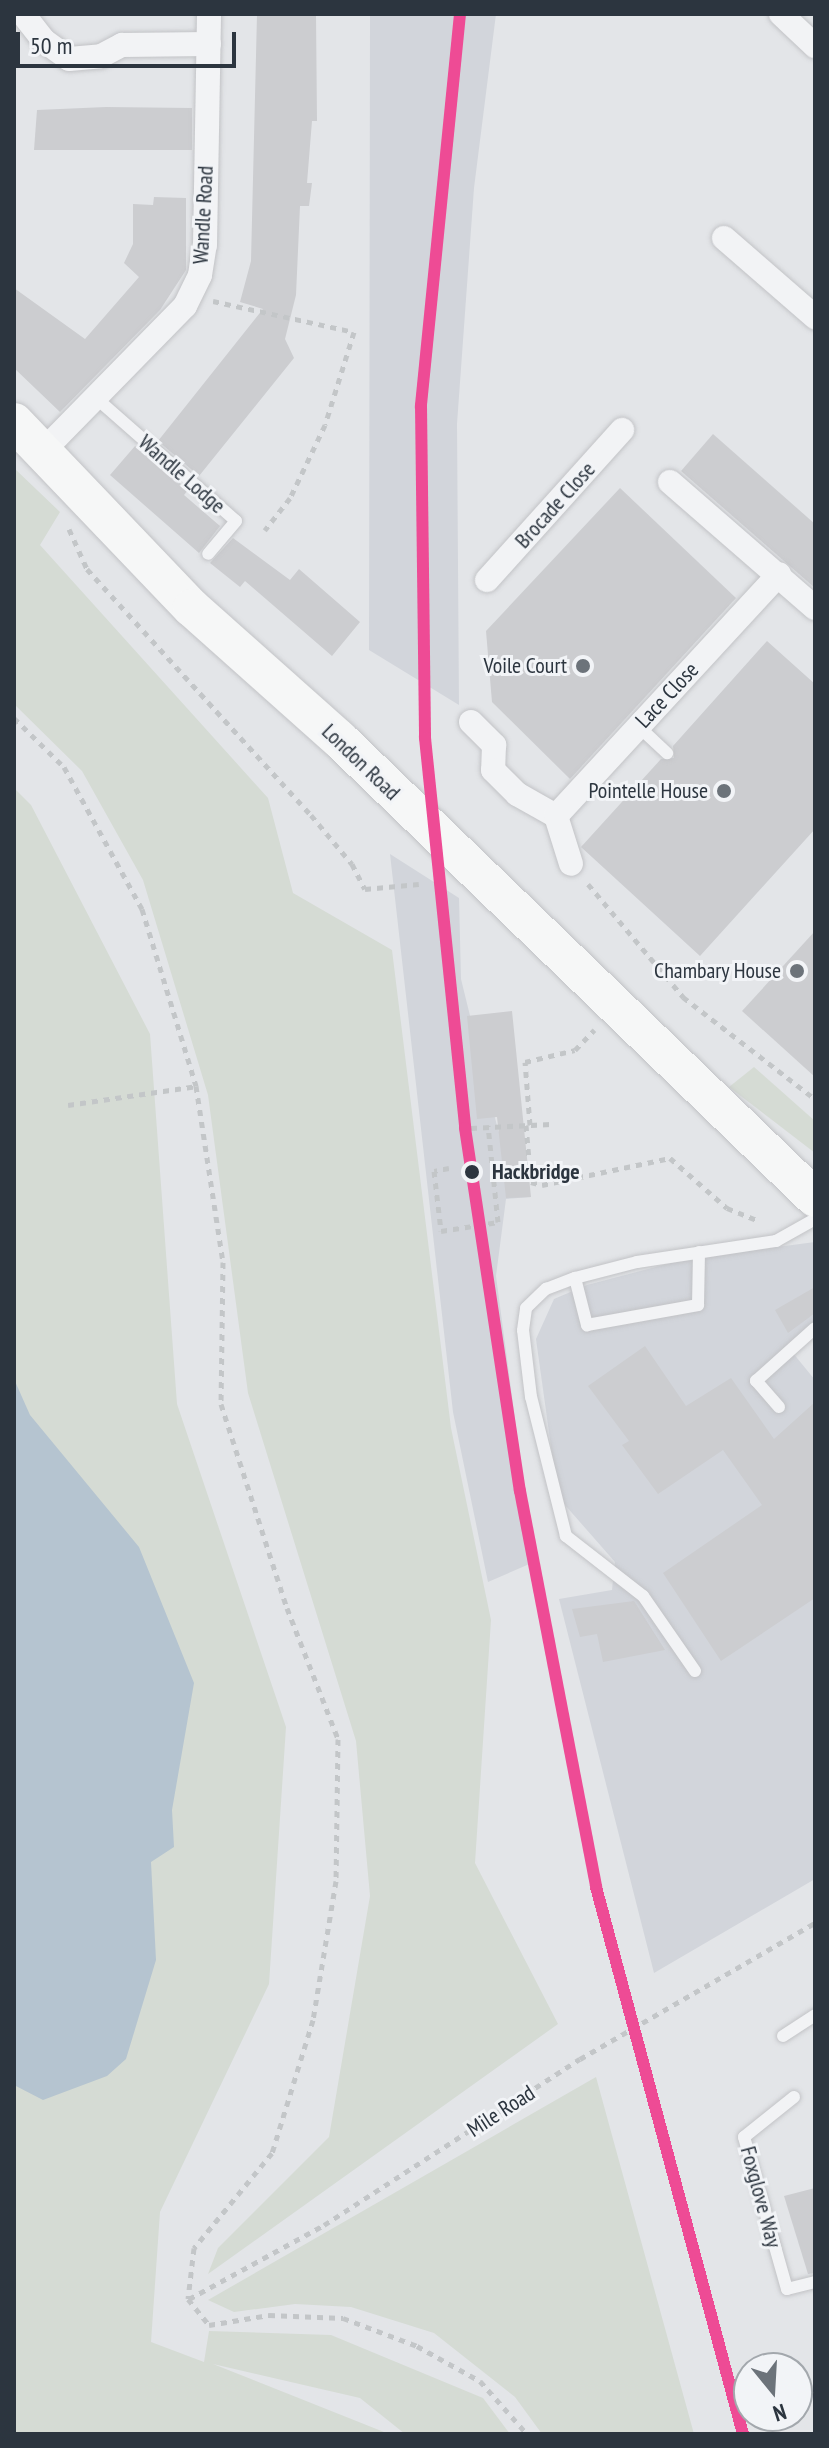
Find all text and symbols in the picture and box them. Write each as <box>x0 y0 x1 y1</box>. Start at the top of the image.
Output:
scale bar <box>20 16 240 66</box>
text: 50 m <box>30 30 72 61</box>
street label: Wandle Road <box>187 165 219 265</box>
street label: Wandle Lodge <box>133 429 231 519</box>
street label: Brocade Close <box>509 456 601 554</box>
place label: Voile Court <box>484 653 567 679</box>
marker: Voile Court <box>574 657 592 675</box>
street label: Lace Close <box>630 657 704 733</box>
street label: London Road <box>317 718 405 806</box>
place label: Pointelle House <box>588 778 708 804</box>
marker: Pointelle House <box>715 782 733 800</box>
place label: Chambary House <box>653 958 781 984</box>
marker: Chambary House <box>788 962 806 980</box>
marker: Hackbridge <box>459 1159 485 1185</box>
place label: Hackbridge <box>492 1159 580 1185</box>
street label: Mile Road <box>462 2079 540 2143</box>
street label: Foxglove Way <box>735 2143 787 2251</box>
north arrow <box>733 2352 813 2432</box>
text: N <box>770 2398 790 2428</box>

